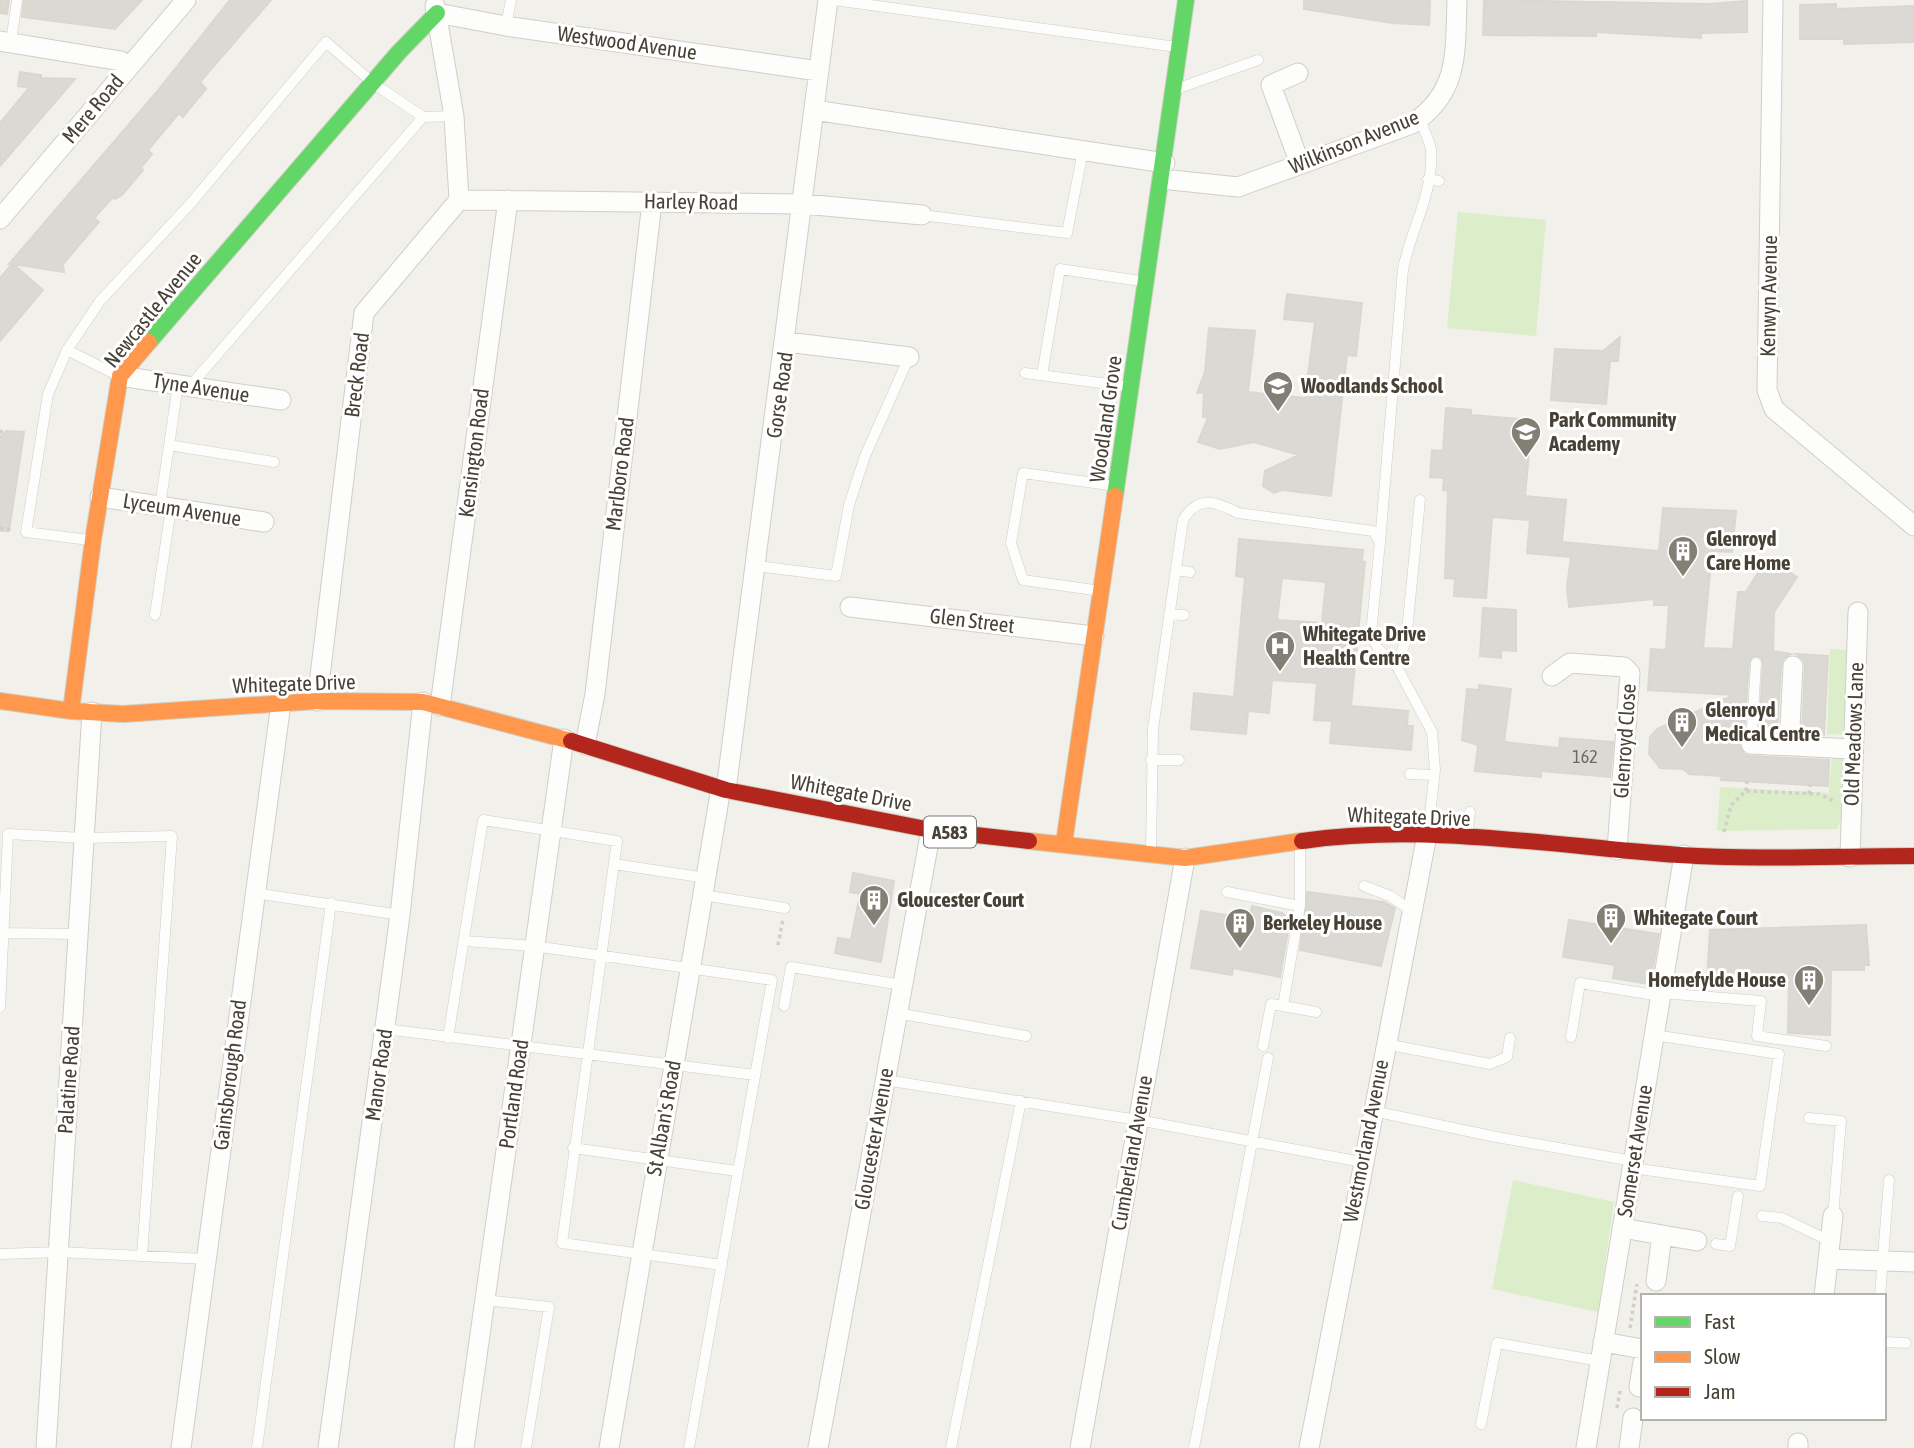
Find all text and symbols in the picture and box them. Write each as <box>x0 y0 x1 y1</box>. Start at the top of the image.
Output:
street label: Westwood Avenue <box>556 20 698 64</box>
street label: Mere Road <box>57 69 128 148</box>
street label: Wilkinson Avenue <box>1285 104 1422 178</box>
street label: Harley Road <box>644 188 738 214</box>
street label: Kenwyn Avenue <box>1755 235 1781 357</box>
street label: Newcastle Avenue <box>99 247 206 372</box>
street label: Breck Road <box>339 331 373 419</box>
street label: Gorse Road <box>761 350 797 440</box>
street label: Woodland Grove <box>1084 354 1126 484</box>
street label: Tyne Avenue <box>151 368 251 407</box>
school or university icon: Woodlands School <box>1261 369 1295 413</box>
place label: Woodlands School <box>1300 373 1444 397</box>
street label: Kensington Road <box>453 387 493 519</box>
place label: Park Community Academy <box>1548 407 1677 455</box>
school or university icon: Park Community Academy <box>1509 415 1543 459</box>
street label: Marlboro Road <box>600 416 638 532</box>
street label: Lyceum Avenue <box>121 488 243 530</box>
place label: Glenroyd Care Home <box>1706 526 1791 574</box>
building icon: Glenroyd Care Home <box>1666 534 1700 578</box>
street label: Glen Street <box>928 603 1016 637</box>
place label: Whitegate Drive Health Centre <box>1302 621 1426 669</box>
hospital icon: Whitegate Drive Health Centre <box>1263 629 1297 673</box>
street label: Old Meadows Lane <box>1838 662 1868 806</box>
street label: Whitegate Drive <box>232 669 356 697</box>
street label: Glenroyd Close <box>1608 683 1640 799</box>
place label: Glenroyd Medical Centre <box>1705 697 1820 745</box>
building icon: Glenroyd Medical Centre <box>1665 705 1699 749</box>
house number: 162 <box>1572 746 1598 767</box>
street label: Whitegate Drive <box>789 769 914 816</box>
street label: Whitegate Drive <box>1347 802 1471 830</box>
road number: A583 <box>924 817 976 848</box>
building icon: Gloucester Court <box>857 883 891 927</box>
place label: Gloucester Court <box>897 887 1024 911</box>
building icon: Whitegate Court <box>1594 901 1628 945</box>
place label: Whitegate Court <box>1633 905 1758 929</box>
building icon: Berkeley House <box>1223 906 1257 950</box>
place label: Berkeley House <box>1263 910 1382 934</box>
building icon: Homefylde House <box>1792 963 1826 1007</box>
place label: Homefylde House <box>1648 967 1786 991</box>
street label: Gainsborough Road <box>208 998 250 1152</box>
street label: Palatine Road <box>52 1025 84 1135</box>
street label: Manor Road <box>360 1027 396 1123</box>
street label: Portland Road <box>493 1038 533 1150</box>
street label: Westmorland Avenue <box>1337 1057 1393 1224</box>
street label: St Alban's Road <box>641 1058 685 1177</box>
street label: Gloucester Avenue <box>849 1066 897 1212</box>
street label: Cumberland Avenue <box>1106 1073 1156 1232</box>
street label: Somerset Avenue <box>1612 1083 1656 1219</box>
legend <box>1641 1294 1886 1420</box>
text: Fast <box>1704 1309 1735 1333</box>
text: Slow <box>1704 1344 1741 1368</box>
text: Jam <box>1704 1379 1736 1403</box>

